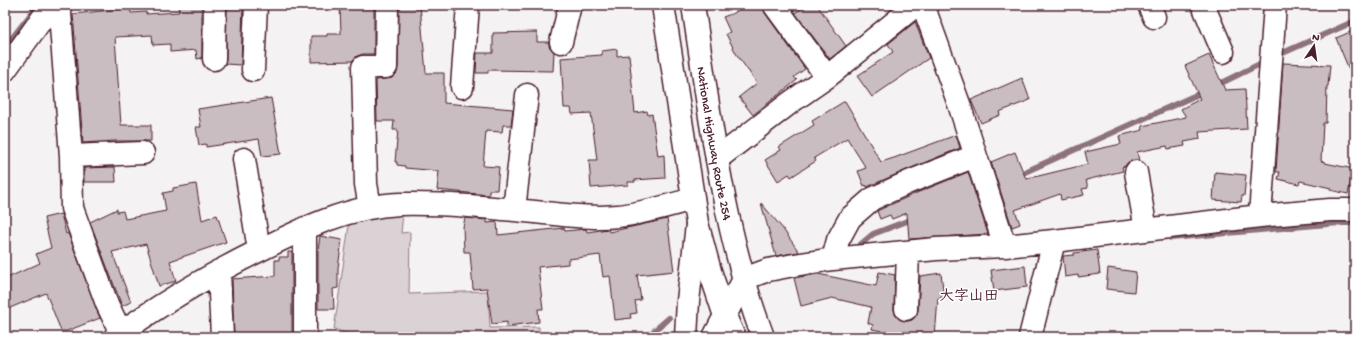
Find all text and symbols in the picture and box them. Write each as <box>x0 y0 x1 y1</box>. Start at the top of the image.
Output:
north arrow <box>1294 26 1334 66</box>
text: N <box>1311 32 1321 45</box>
street label: National Highway Route 254 <box>692 66 734 222</box>
district label: 大字山田 <box>939 287 999 306</box>

